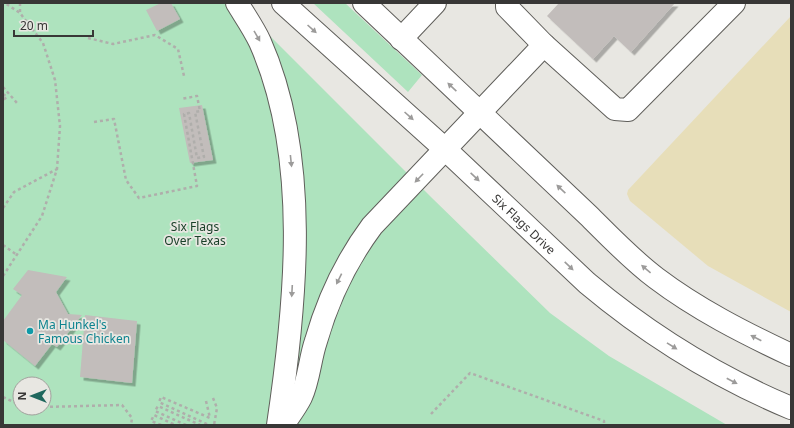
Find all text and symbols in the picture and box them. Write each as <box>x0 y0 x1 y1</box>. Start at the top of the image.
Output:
scale bar <box>14 12 93 38</box>
text: 20 m <box>20 17 48 34</box>
one-way arrow <box>307 24 317 34</box>
one-way arrow <box>253 31 260 42</box>
one-way arrow <box>447 82 457 92</box>
one-way arrow <box>404 112 414 121</box>
one-way arrow <box>288 155 294 167</box>
one-way arrow <box>470 172 479 181</box>
one-way arrow <box>414 173 424 183</box>
one-way arrow <box>556 185 566 194</box>
street label: Six Flags Drive <box>489 190 560 258</box>
park label: Six Flags Over Texas <box>164 218 226 249</box>
one-way arrow <box>564 261 574 271</box>
one-way arrow <box>640 265 651 274</box>
one-way arrow <box>336 274 342 285</box>
one-way arrow <box>289 285 295 298</box>
place label: Ma Hunkel's Famous Chicken <box>38 316 130 347</box>
marker: Ma Hunkel's Famous Chicken <box>25 326 35 336</box>
one-way arrow <box>750 335 761 341</box>
one-way arrow <box>666 342 677 349</box>
north arrow <box>12 376 52 416</box>
one-way arrow <box>726 378 738 384</box>
text: N <box>14 392 29 400</box>

